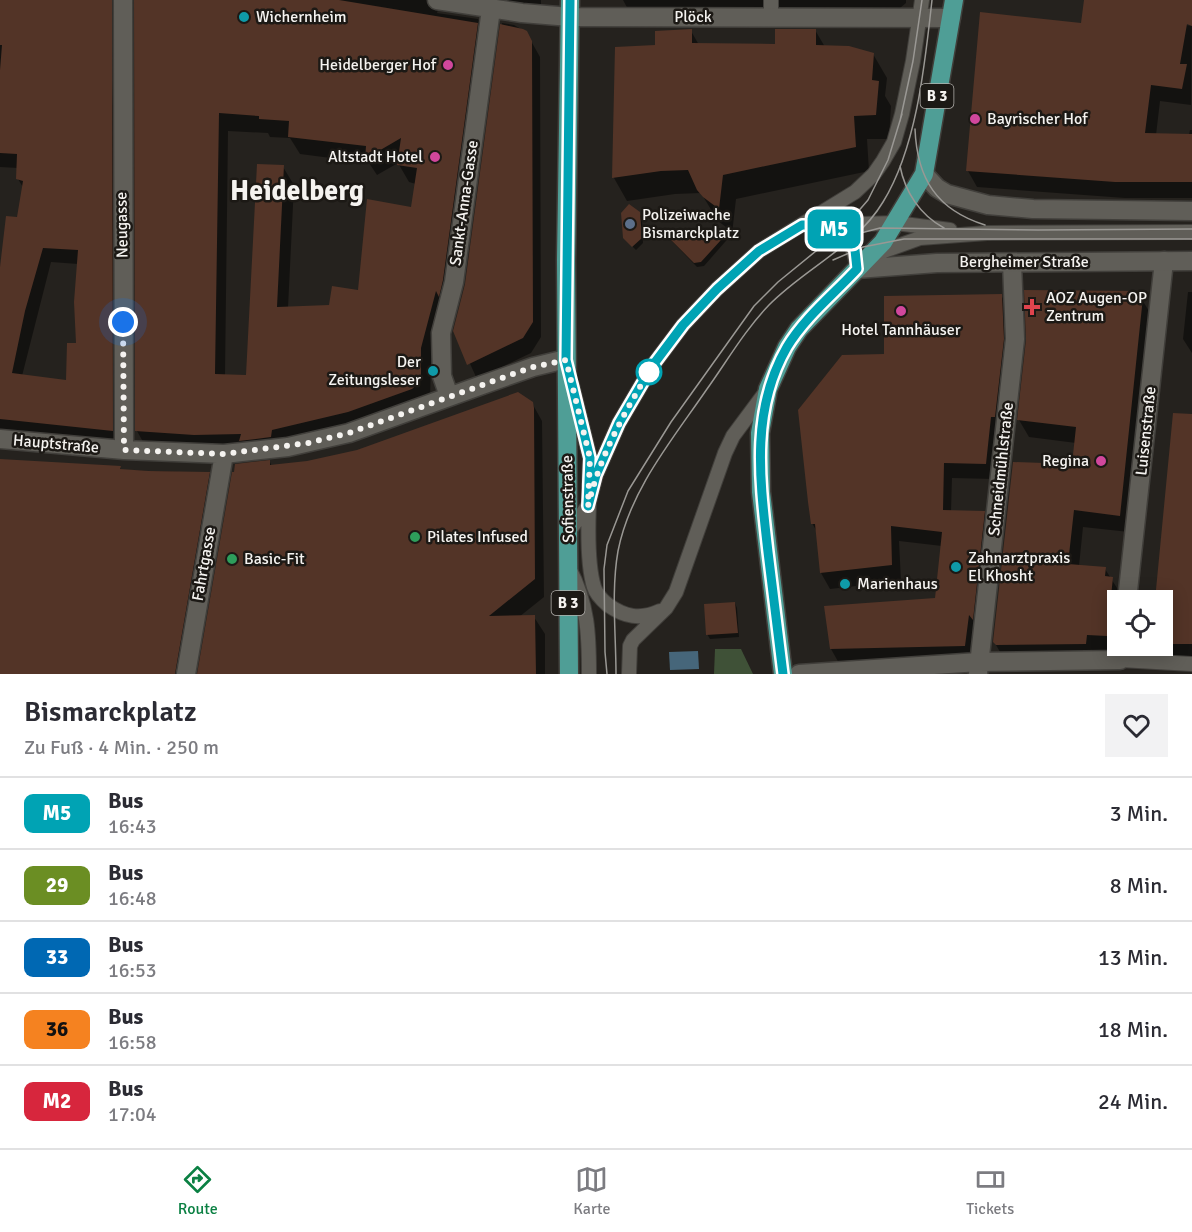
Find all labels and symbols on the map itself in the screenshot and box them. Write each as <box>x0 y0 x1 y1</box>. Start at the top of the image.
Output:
place label: Wichernheim <box>256 7 347 27</box>
street label: Plöck <box>674 7 712 27</box>
marker: Wichernheim <box>237 10 251 24</box>
place label: Heidelberger Hof <box>319 55 437 75</box>
marker: Heidelberger Hof <box>441 58 455 72</box>
road number: B 3 <box>920 84 954 108</box>
place label: Bayrischer Hof <box>987 109 1088 129</box>
marker: Bayrischer Hof <box>968 112 982 126</box>
street label: Sankt-Anna-Gasse <box>445 139 483 267</box>
place label: Altstadt Hotel <box>328 147 423 167</box>
marker: Altstadt Hotel <box>428 150 442 164</box>
district label: Heidelberg <box>230 174 364 208</box>
street label: Neugasse <box>111 192 133 258</box>
place label: Polizeiwache Bismarckplatz <box>642 205 739 243</box>
line badge: M5 <box>807 210 861 248</box>
marker: Polizeiwache Bismarckplatz <box>623 217 637 231</box>
street label: Bergheimer Straße <box>959 252 1089 272</box>
place label: AOZ Augen-OP Zentrum <box>1046 288 1147 326</box>
marker: AOZ Augen-OP Zentrum <box>1023 298 1041 316</box>
marker: Hotel Tannhäuser <box>894 304 908 318</box>
your location <box>108 307 138 337</box>
place label: Hotel Tannhäuser <box>841 320 961 340</box>
place label: Der Zeitungsleser <box>328 352 421 390</box>
unlabelled marker <box>636 359 662 385</box>
marker: Der Zeitungsleser <box>426 364 440 378</box>
street label: Luisenstraße <box>1131 386 1161 476</box>
street label: Schneidmühlstraße <box>984 401 1018 537</box>
street label: Hauptstraße <box>12 430 100 458</box>
place label: Regina <box>1042 451 1089 471</box>
marker: Regina <box>1094 454 1108 468</box>
street label: Sofienstraße <box>557 455 579 543</box>
street label: Fahrtgasse <box>188 525 220 603</box>
place label: Pilates Infused <box>427 527 528 547</box>
marker: Pilates Infused <box>408 530 422 544</box>
place label: Zahnarztpraxis El Khosht <box>968 548 1070 586</box>
place label: Basic-Fit <box>244 549 305 569</box>
marker: Basic-Fit <box>225 552 239 566</box>
marker: Zahnarztpraxis El Khosht <box>949 560 963 574</box>
place label: Marienhaus <box>857 574 938 594</box>
marker: Marienhaus <box>838 577 852 591</box>
road number: B 3 <box>552 591 584 615</box>

